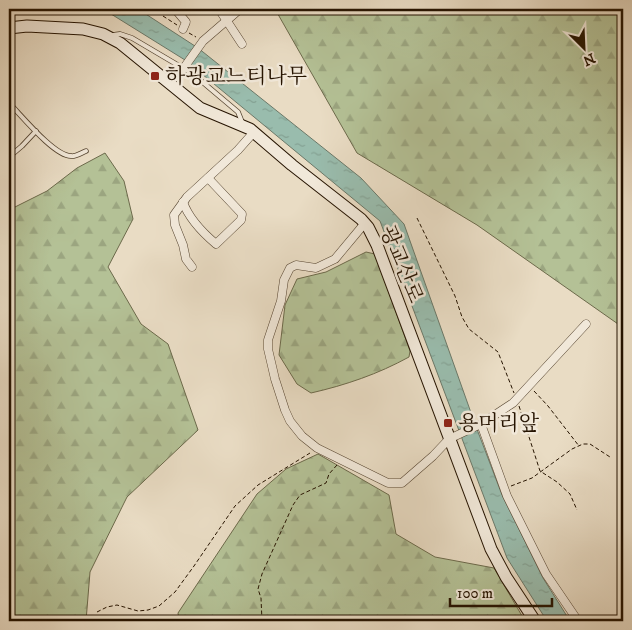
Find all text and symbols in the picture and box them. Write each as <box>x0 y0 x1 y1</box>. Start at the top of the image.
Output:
north arrow <box>560 22 610 72</box>
text: N <box>580 48 598 70</box>
place label: 하광교느티나무 <box>165 64 307 90</box>
marker: 하광교느티나무 <box>149 70 161 82</box>
street label: 광교산로 <box>374 222 428 307</box>
place label: 용머리앞 <box>458 411 540 437</box>
marker: 용머리앞 <box>442 417 454 429</box>
scale bar <box>450 575 552 607</box>
text: 100 m <box>457 584 493 603</box>

